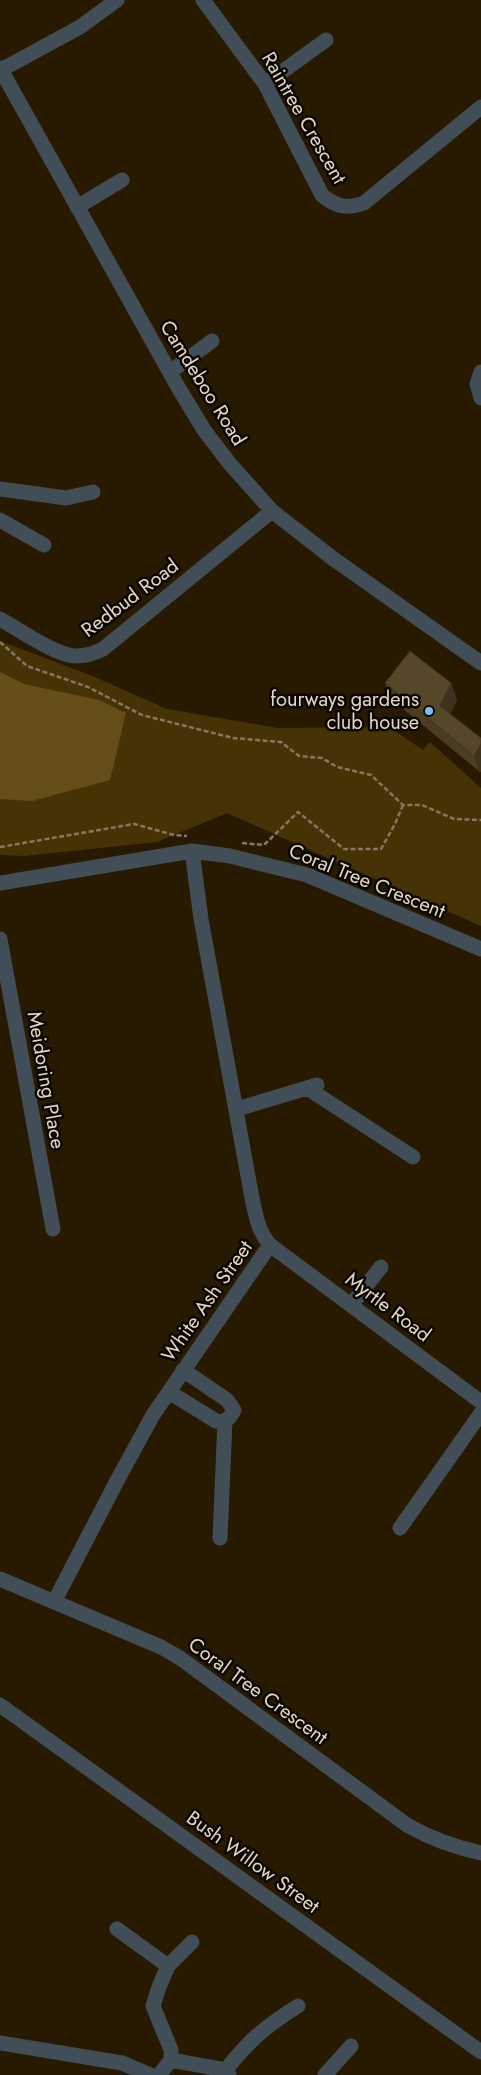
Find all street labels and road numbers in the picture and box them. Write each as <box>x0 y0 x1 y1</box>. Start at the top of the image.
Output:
street label: Raintree Crescent <box>254 47 354 190</box>
street label: Camdeboo Road <box>153 315 253 451</box>
street label: Redbud Road <box>75 552 185 644</box>
street label: Coral Tree Crescent <box>284 836 450 926</box>
street label: Meidoring Place <box>20 1009 72 1151</box>
street label: White Ash Street <box>154 1234 260 1368</box>
street label: Myrtle Road <box>339 1265 437 1349</box>
street label: Coral Tree Crescent <box>182 1630 334 1752</box>
street label: Bush Willow Street <box>180 1804 326 1920</box>

